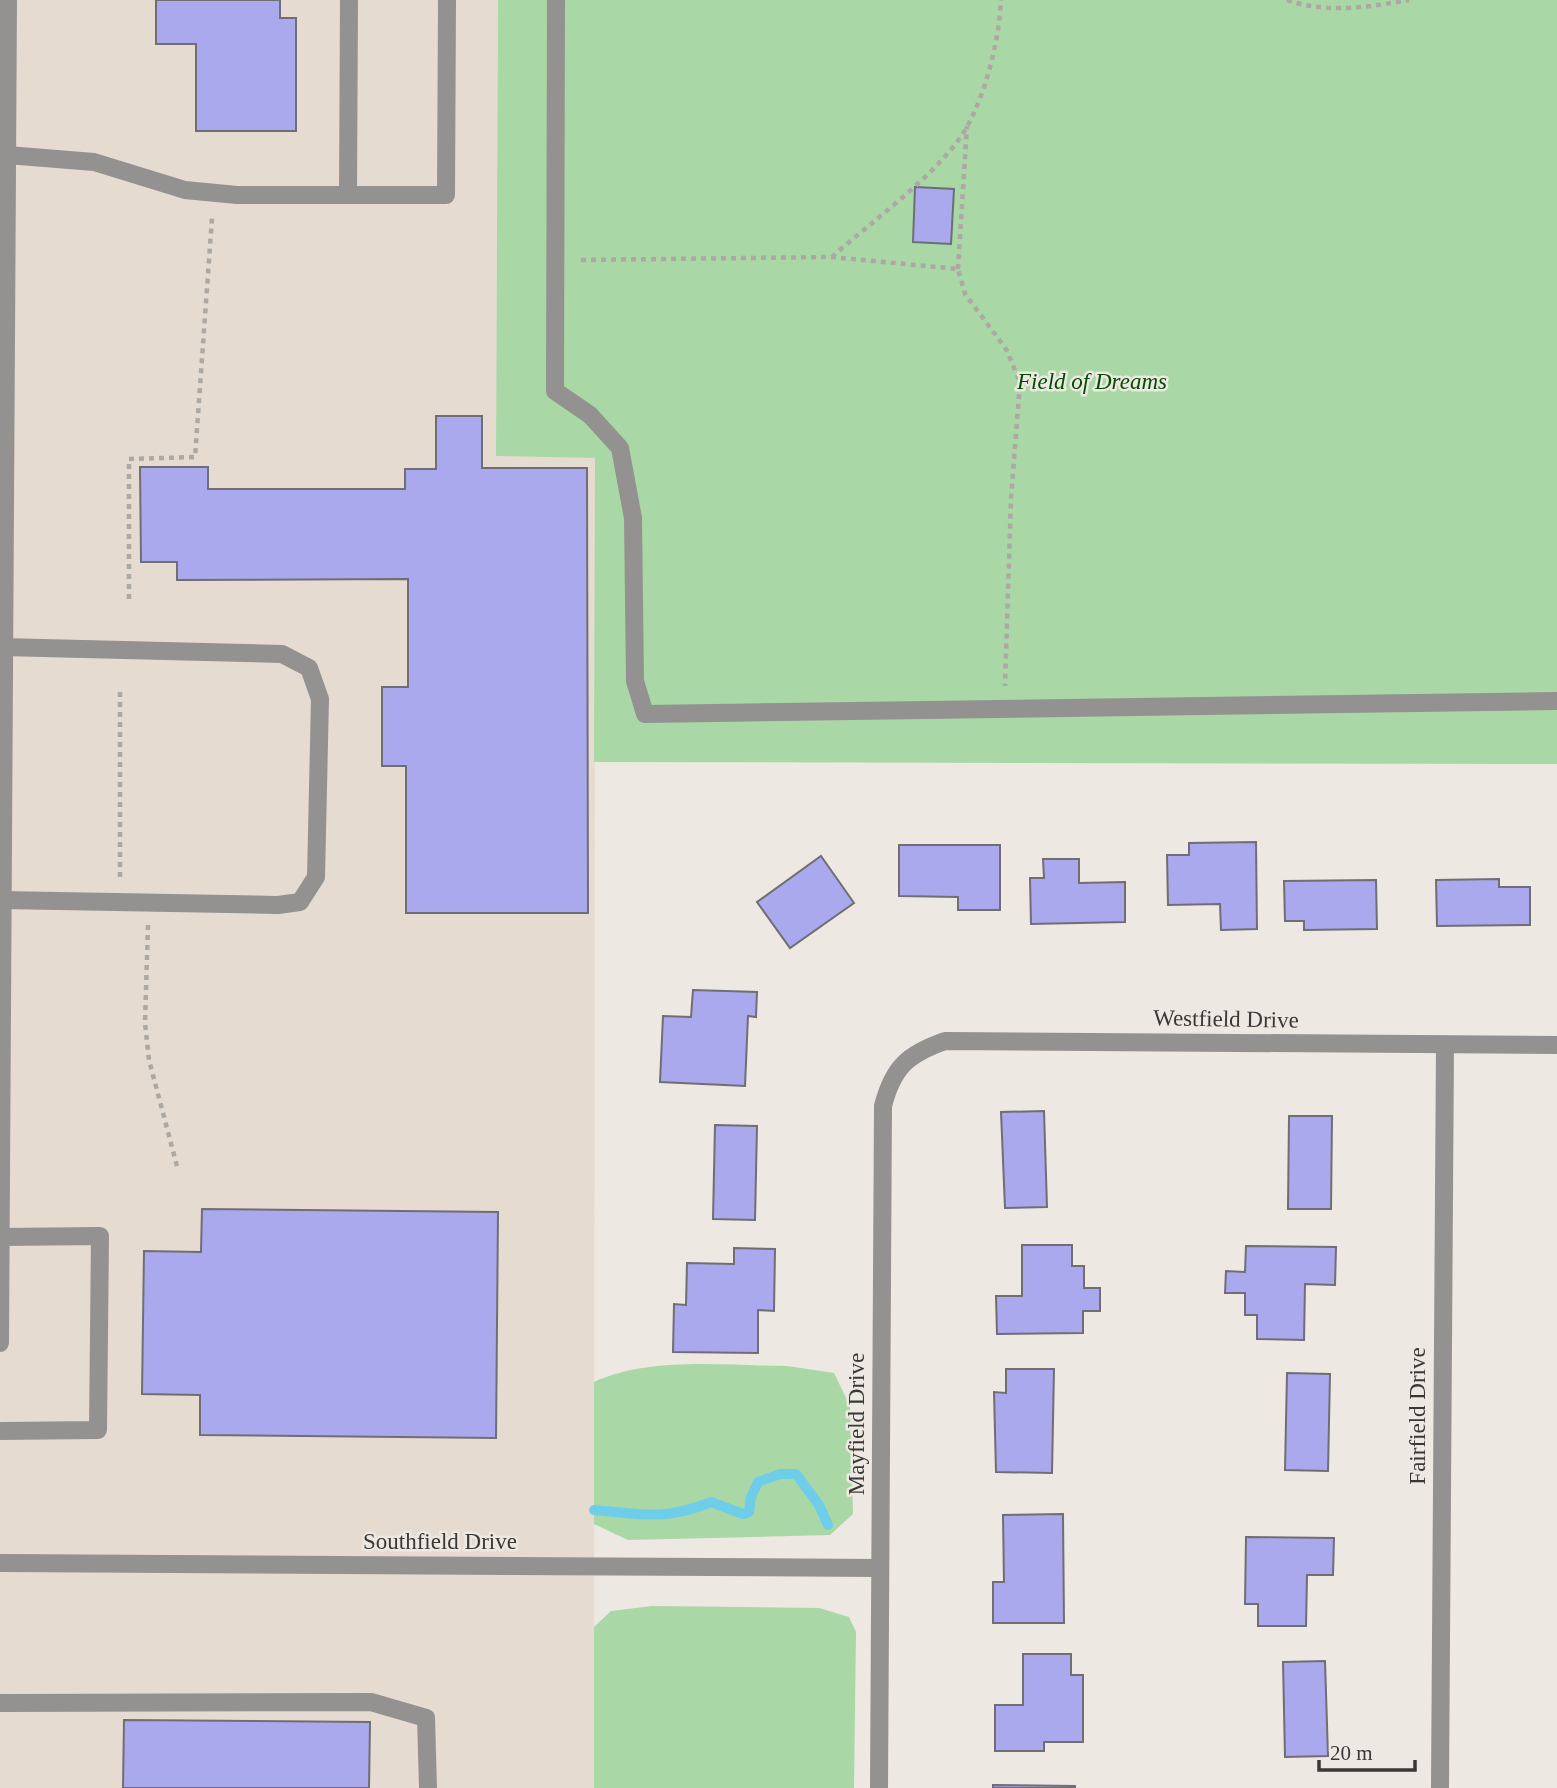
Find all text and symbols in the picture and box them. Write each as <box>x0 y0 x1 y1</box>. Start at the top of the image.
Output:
park label: Field of Dreams <box>1016 369 1167 394</box>
street label: Westfield Drive <box>1153 1005 1299 1033</box>
street label: Fairfield Drive <box>1405 1347 1430 1485</box>
street label: Mayfield Drive <box>844 1353 869 1495</box>
street label: Southfield Drive <box>363 1529 517 1554</box>
scale bar <box>1319 1728 1415 1772</box>
text: 20 m <box>1330 1741 1373 1765</box>

